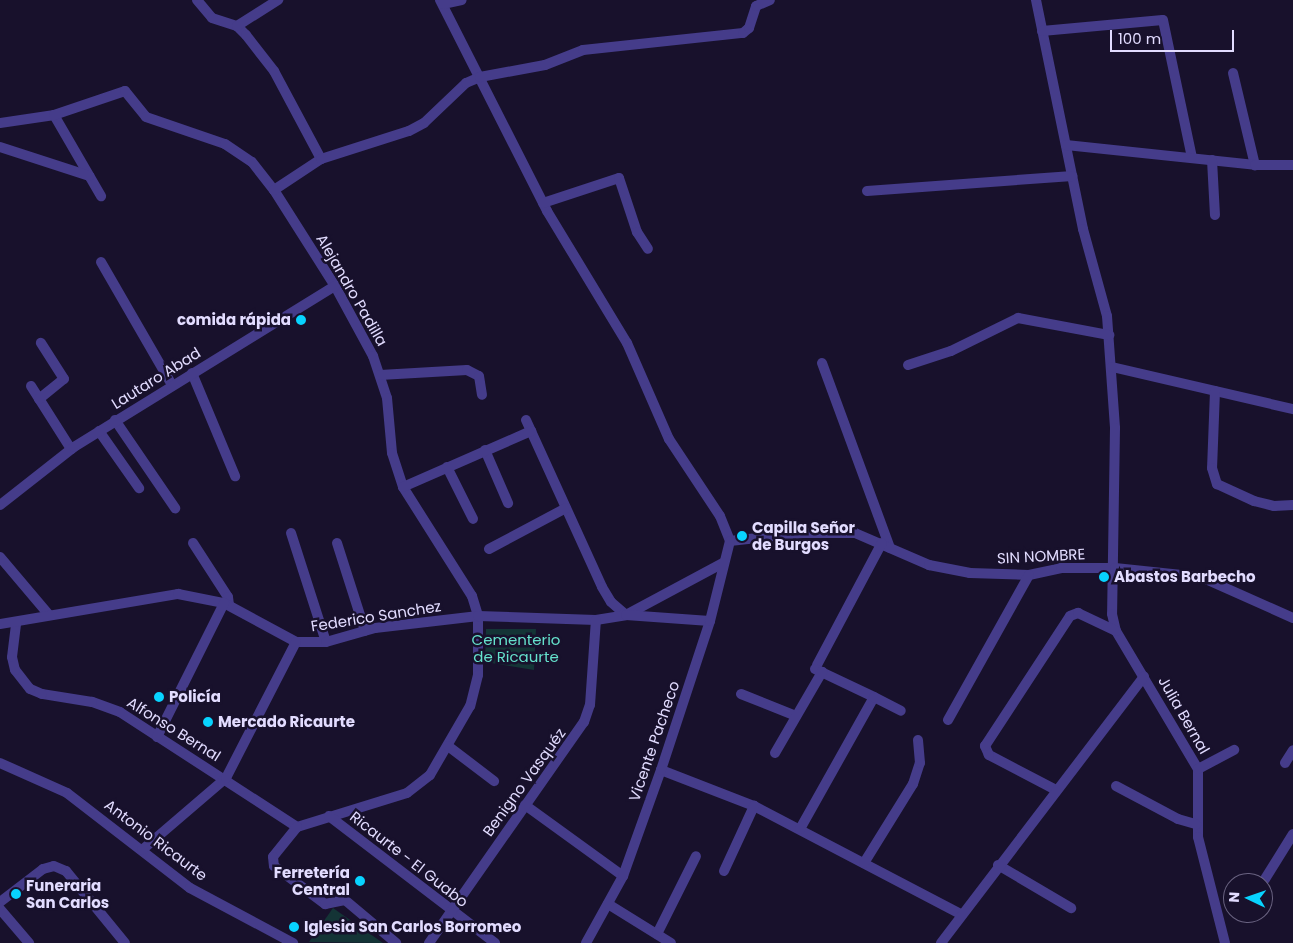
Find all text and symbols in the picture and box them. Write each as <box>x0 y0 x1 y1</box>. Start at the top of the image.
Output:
scale bar <box>1113 20 1237 52</box>
text: 100 m <box>1118 28 1161 49</box>
street label: Alejandro Padilla <box>313 231 391 349</box>
place label: comida rápida <box>177 311 291 329</box>
marker: comida rápida <box>295 314 307 326</box>
street label: Lautaro Abad <box>108 343 204 413</box>
place label: Capilla Señor de Burgos <box>752 518 855 553</box>
marker: Capilla Señor de Burgos <box>736 530 748 542</box>
street label: SIN NOMBRE <box>996 545 1086 567</box>
place label: Abastos Barbecho <box>1114 568 1256 586</box>
marker: Abastos Barbecho <box>1098 571 1110 583</box>
street label: Federico Sanchez <box>310 597 442 635</box>
park label: Cementerio de Ricaurte <box>472 630 560 665</box>
street label: Julia Bernal <box>1155 673 1213 757</box>
street label: Vicente Pacheco <box>625 678 683 804</box>
place label: Policía <box>169 688 221 706</box>
marker: Policía <box>153 691 165 703</box>
street label: Alfonso Bernal <box>124 693 224 765</box>
place label: Mercado Ricaurte <box>218 713 355 731</box>
marker: Mercado Ricaurte <box>202 716 214 728</box>
street label: Benigno Vasquéz <box>479 724 569 840</box>
street label: Antonio Ricaurte <box>101 796 211 884</box>
street label: Ricaurte - El Guabo <box>346 807 472 911</box>
place label: Ferretería Central <box>274 863 350 898</box>
north arrow <box>1223 873 1273 923</box>
marker: Ferretería Central <box>354 875 366 887</box>
place label: Funeraria San Carlos <box>26 876 109 911</box>
marker: Funeraria San Carlos <box>10 888 22 900</box>
text: N <box>1224 891 1244 903</box>
place label: Iglesia San Carlos Borromeo <box>304 918 521 936</box>
marker: Iglesia San Carlos Borromeo <box>288 921 300 933</box>

